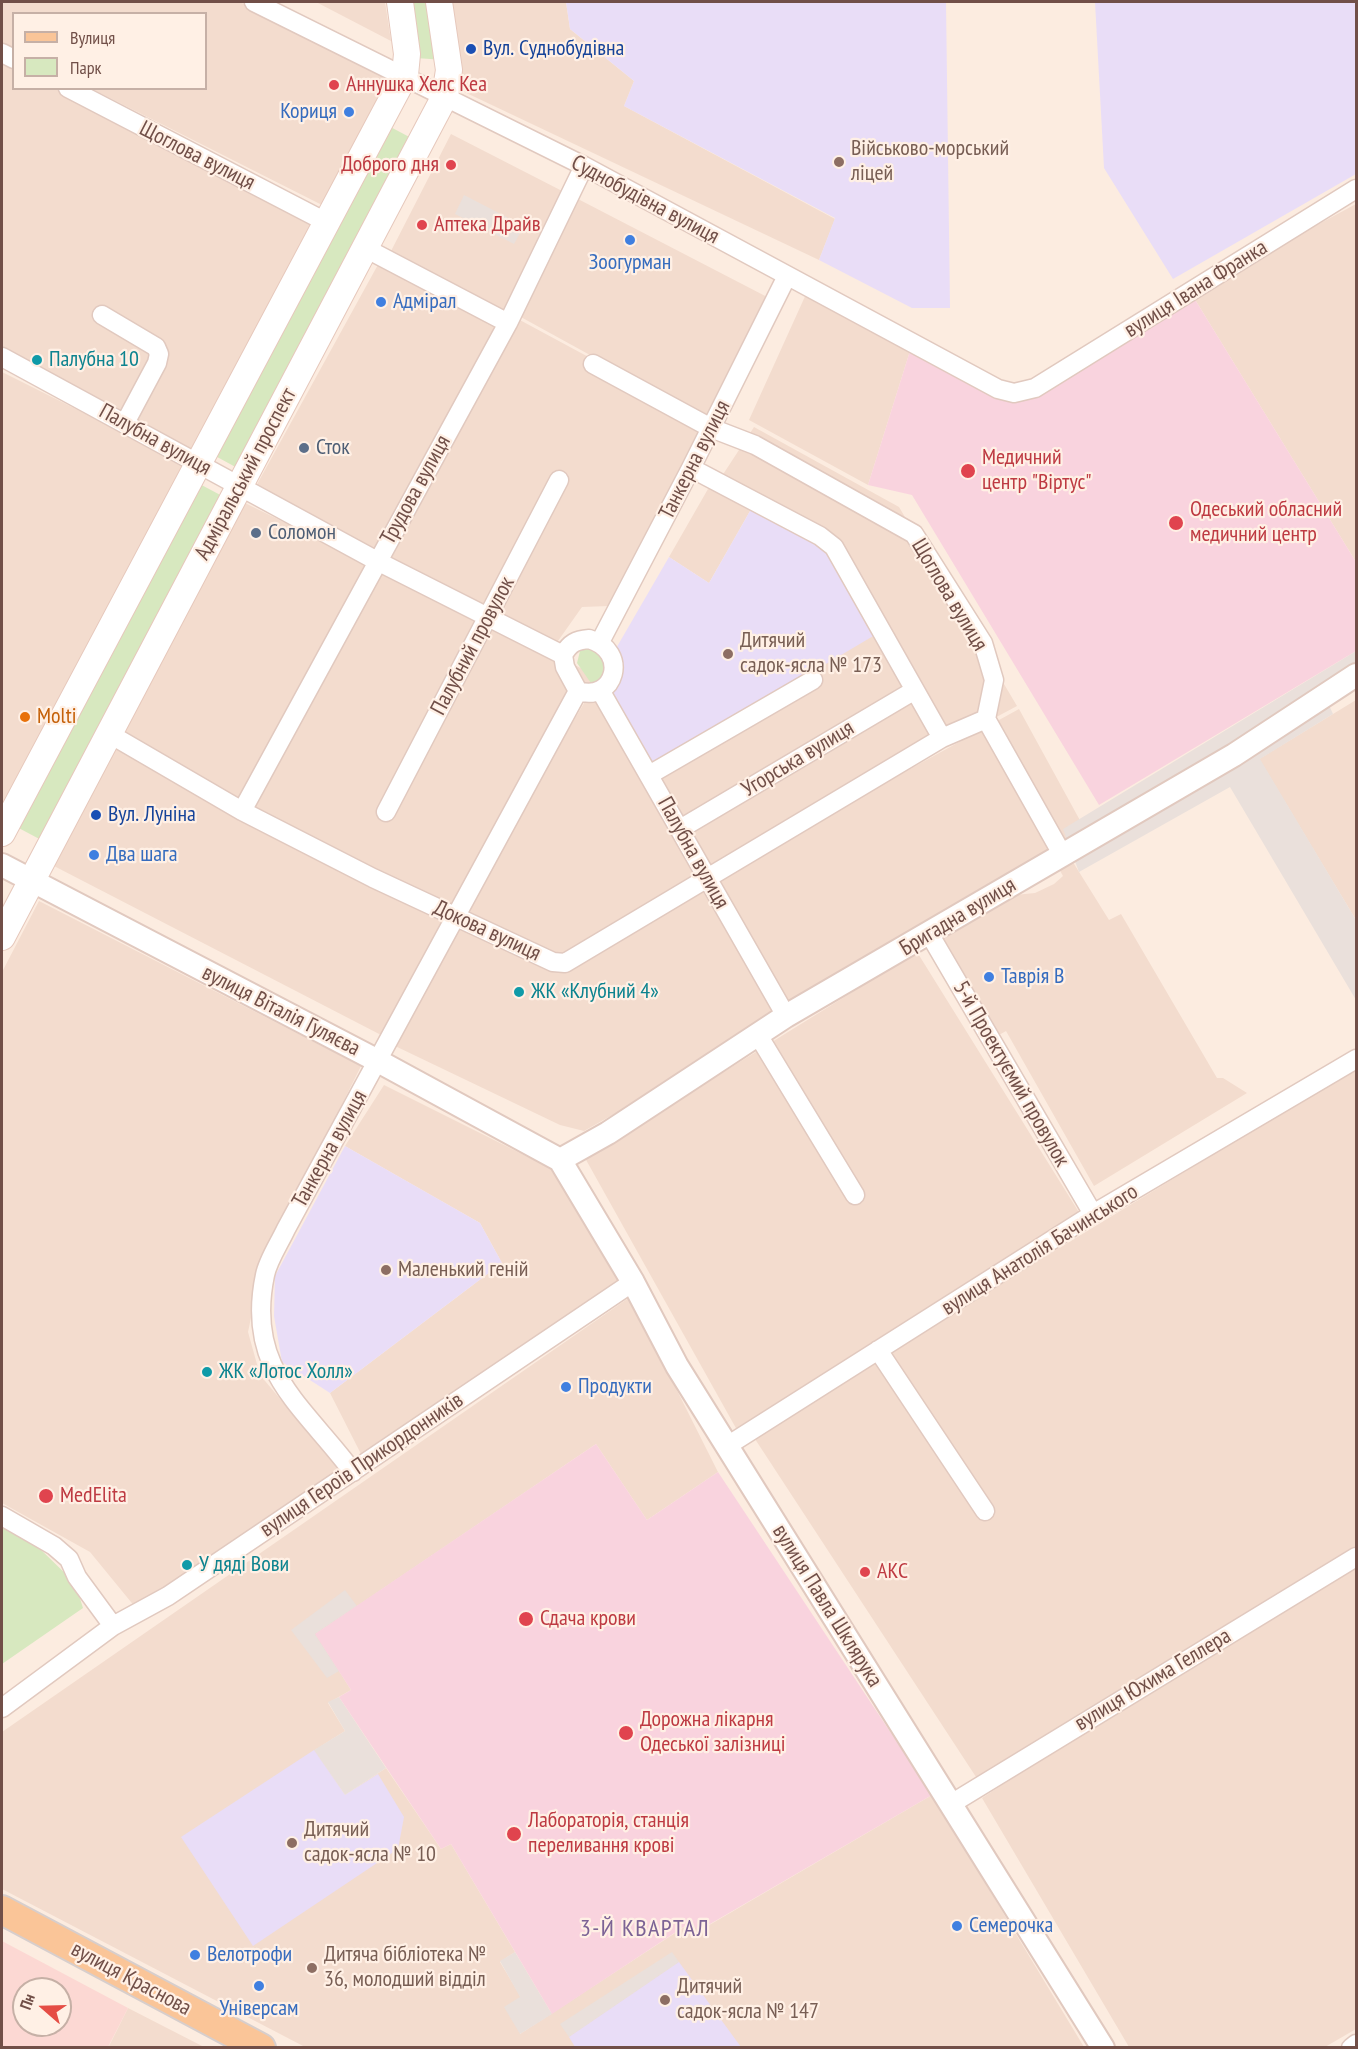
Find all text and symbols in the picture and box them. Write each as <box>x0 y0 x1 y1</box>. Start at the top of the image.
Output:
legend <box>12 12 207 90</box>
text: Вулиця <box>70 26 115 49</box>
place label: Вул. Суднобудівна <box>483 36 624 62</box>
marker: Вул. Суднобудівна <box>464 42 478 56</box>
text: Парк <box>70 56 101 79</box>
place label: Аннушка Хелс Кеа <box>346 72 487 98</box>
marker: Аннушка Хелс Кеа <box>327 78 341 92</box>
place label: Кориця <box>280 99 337 125</box>
marker: Кориця <box>342 105 356 119</box>
street label: Щоглова вулиця <box>135 116 259 196</box>
place label: Військово-морський ліцей <box>851 136 1009 188</box>
street label: Суднобудівна вулиця <box>566 150 724 250</box>
place label: Доброго дня <box>341 152 439 178</box>
marker: Військово-морський ліцей <box>832 155 846 169</box>
marker: Доброго дня <box>444 158 458 172</box>
place label: Аптека Драйв <box>434 212 541 238</box>
marker: Аптека Драйв <box>415 218 429 232</box>
marker: Зоогурман <box>623 233 637 247</box>
street label: вулиця Івана Франка <box>1120 235 1272 343</box>
place label: Зоогурман <box>589 250 671 276</box>
place label: Адмірал <box>393 289 456 315</box>
marker: Адмірал <box>374 295 388 309</box>
place label: Палубна 10 <box>49 347 139 373</box>
marker: Палубна 10 <box>30 353 44 367</box>
street label: Адміральський проспект <box>190 384 302 564</box>
street label: Танкерна вулиця <box>654 396 736 524</box>
street label: Палубна вулиця <box>94 398 216 482</box>
street label: Трудова вулиця <box>375 431 457 549</box>
place label: Сток <box>316 435 350 461</box>
marker: Сток <box>297 441 311 455</box>
place label: Медичний центр "Віртус" <box>982 445 1092 496</box>
marker: Медичний центр "Віртус" <box>959 462 977 480</box>
place label: Одеський обласний медичний центр <box>1190 497 1342 548</box>
marker: Одеський обласний медичний центр <box>1167 514 1185 532</box>
place label: Соломон <box>268 520 336 546</box>
marker: Соломон <box>249 526 263 540</box>
street label: Щоглова вулиця <box>905 534 993 656</box>
street label: Палубний провулок <box>425 572 521 720</box>
place label: Дитячий садок-ясла № 173 <box>740 628 882 680</box>
marker: Дитячий садок-ясла № 173 <box>721 647 735 661</box>
place label: Molti <box>37 704 76 730</box>
marker: Molti <box>18 710 32 724</box>
street label: Угорська вулиця <box>737 715 859 803</box>
street label: Палубна вулиця <box>651 792 735 914</box>
place label: Вул. Луніна <box>108 802 196 828</box>
marker: Вул. Луніна <box>89 808 103 822</box>
place label: Два шага <box>106 842 177 868</box>
marker: Два шага <box>87 848 101 862</box>
street label: Бригадна вулиця <box>895 872 1021 962</box>
street label: Докова вулиця <box>429 895 545 967</box>
street label: вулиця Віталія Гуляєва <box>198 960 364 1062</box>
place label: Таврія В <box>1001 964 1064 990</box>
marker: Таврія В <box>982 970 996 984</box>
street label: 5-й Проектуємий провулок <box>947 976 1075 1172</box>
place label: ЖК «Клубний 4» <box>531 979 659 1005</box>
marker: ЖК «Клубний 4» <box>512 985 526 999</box>
street label: Танкерна вулиця <box>287 1086 373 1212</box>
street label: вулиця Анатолія Бачинського <box>937 1179 1143 1321</box>
place label: Маленький геній <box>398 1257 529 1283</box>
marker: Маленький геній <box>379 1263 393 1277</box>
place label: ЖК «Лотос Холл» <box>219 1359 353 1385</box>
marker: ЖК «Лотос Холл» <box>200 1365 214 1379</box>
place label: Продукти <box>578 1374 652 1400</box>
marker: Продукти <box>559 1380 573 1394</box>
street label: вулиця Героїв Прикордонників <box>255 1387 469 1543</box>
place label: MedElita <box>60 1483 127 1509</box>
marker: MedElita <box>37 1487 55 1505</box>
street label: вулиця Павла Шклярука <box>766 1520 888 1692</box>
place label: У дяді Вови <box>199 1552 289 1578</box>
marker: У дяді Вови <box>180 1558 194 1572</box>
place label: АКС <box>877 1559 908 1585</box>
marker: АКС <box>858 1565 872 1579</box>
place label: Сдача крови <box>540 1606 636 1632</box>
marker: Сдача крови <box>517 1610 535 1628</box>
street label: вулиця Юхима Геллера <box>1070 1623 1236 1737</box>
place label: Дорожна лікарня Одеської залізниці <box>640 1707 785 1759</box>
marker: Дорожна лікарня Одеської залізниці <box>617 1724 635 1742</box>
place label: Лабораторія, станція переливання крові <box>528 1808 689 1860</box>
place label: Дитячий садок-ясла № 10 <box>304 1817 436 1868</box>
marker: Лабораторія, станція переливання крові <box>505 1825 523 1843</box>
marker: Дитячий садок-ясла № 10 <box>285 1836 299 1850</box>
place label: Семерочка <box>969 1913 1053 1939</box>
district label: 3-Й КВАРТАЛ <box>580 1915 710 1943</box>
marker: Семерочка <box>950 1919 964 1933</box>
street label: вулиця Краснова <box>66 1936 196 2022</box>
place label: Велотрофи <box>207 1942 292 1968</box>
place label: Дитяча бібліотека № 36, молодший відділ <box>324 1942 486 1994</box>
marker: Велотрофи <box>188 1948 202 1962</box>
marker: Дитяча бібліотека № 36, молодший відділ <box>305 1961 319 1975</box>
place label: Дитячий садок-ясла № 147 <box>677 1974 819 2026</box>
north arrow <box>12 1977 72 2037</box>
marker: Універсам <box>252 1979 266 1993</box>
text: Пн <box>15 1991 39 2012</box>
marker: Дитячий садок-ясла № 147 <box>658 1993 672 2007</box>
place label: Універсам <box>220 1996 298 2022</box>

